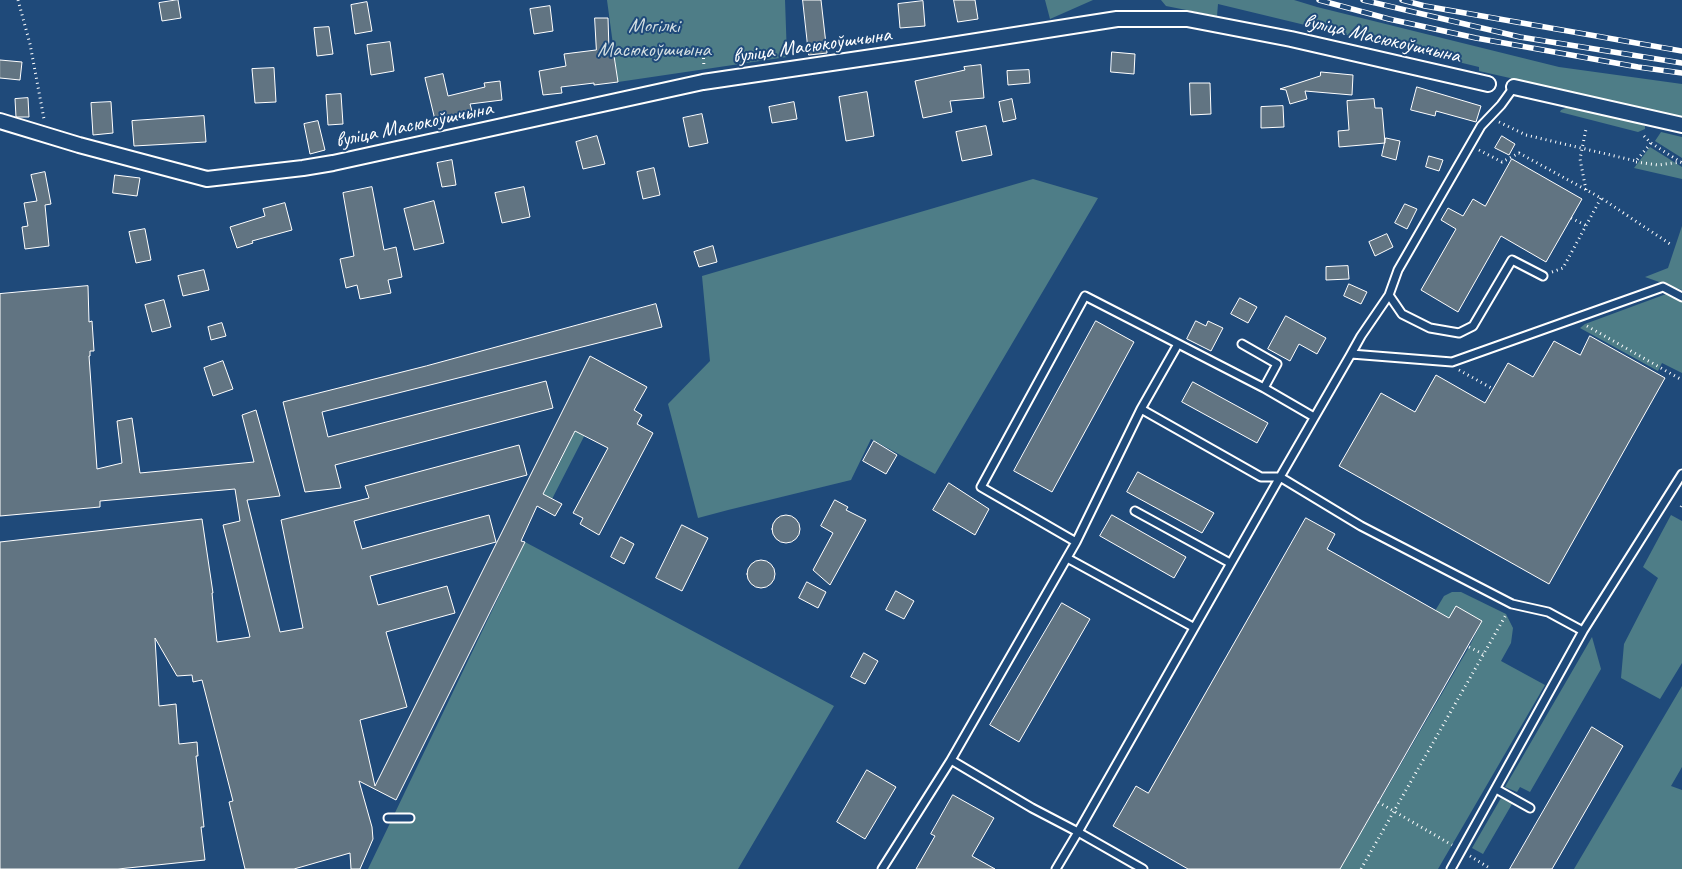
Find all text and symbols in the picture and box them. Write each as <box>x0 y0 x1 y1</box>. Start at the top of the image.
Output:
street label: вуліца Масюкоўшчына <box>1301 9 1463 69</box>
park label: Могілкі Масюкоўшчына <box>597 13 711 63</box>
street label: вуліца Масюкоўшчына <box>731 22 893 70</box>
street label: вуліца Масюкоўшчына <box>333 96 495 154</box>

